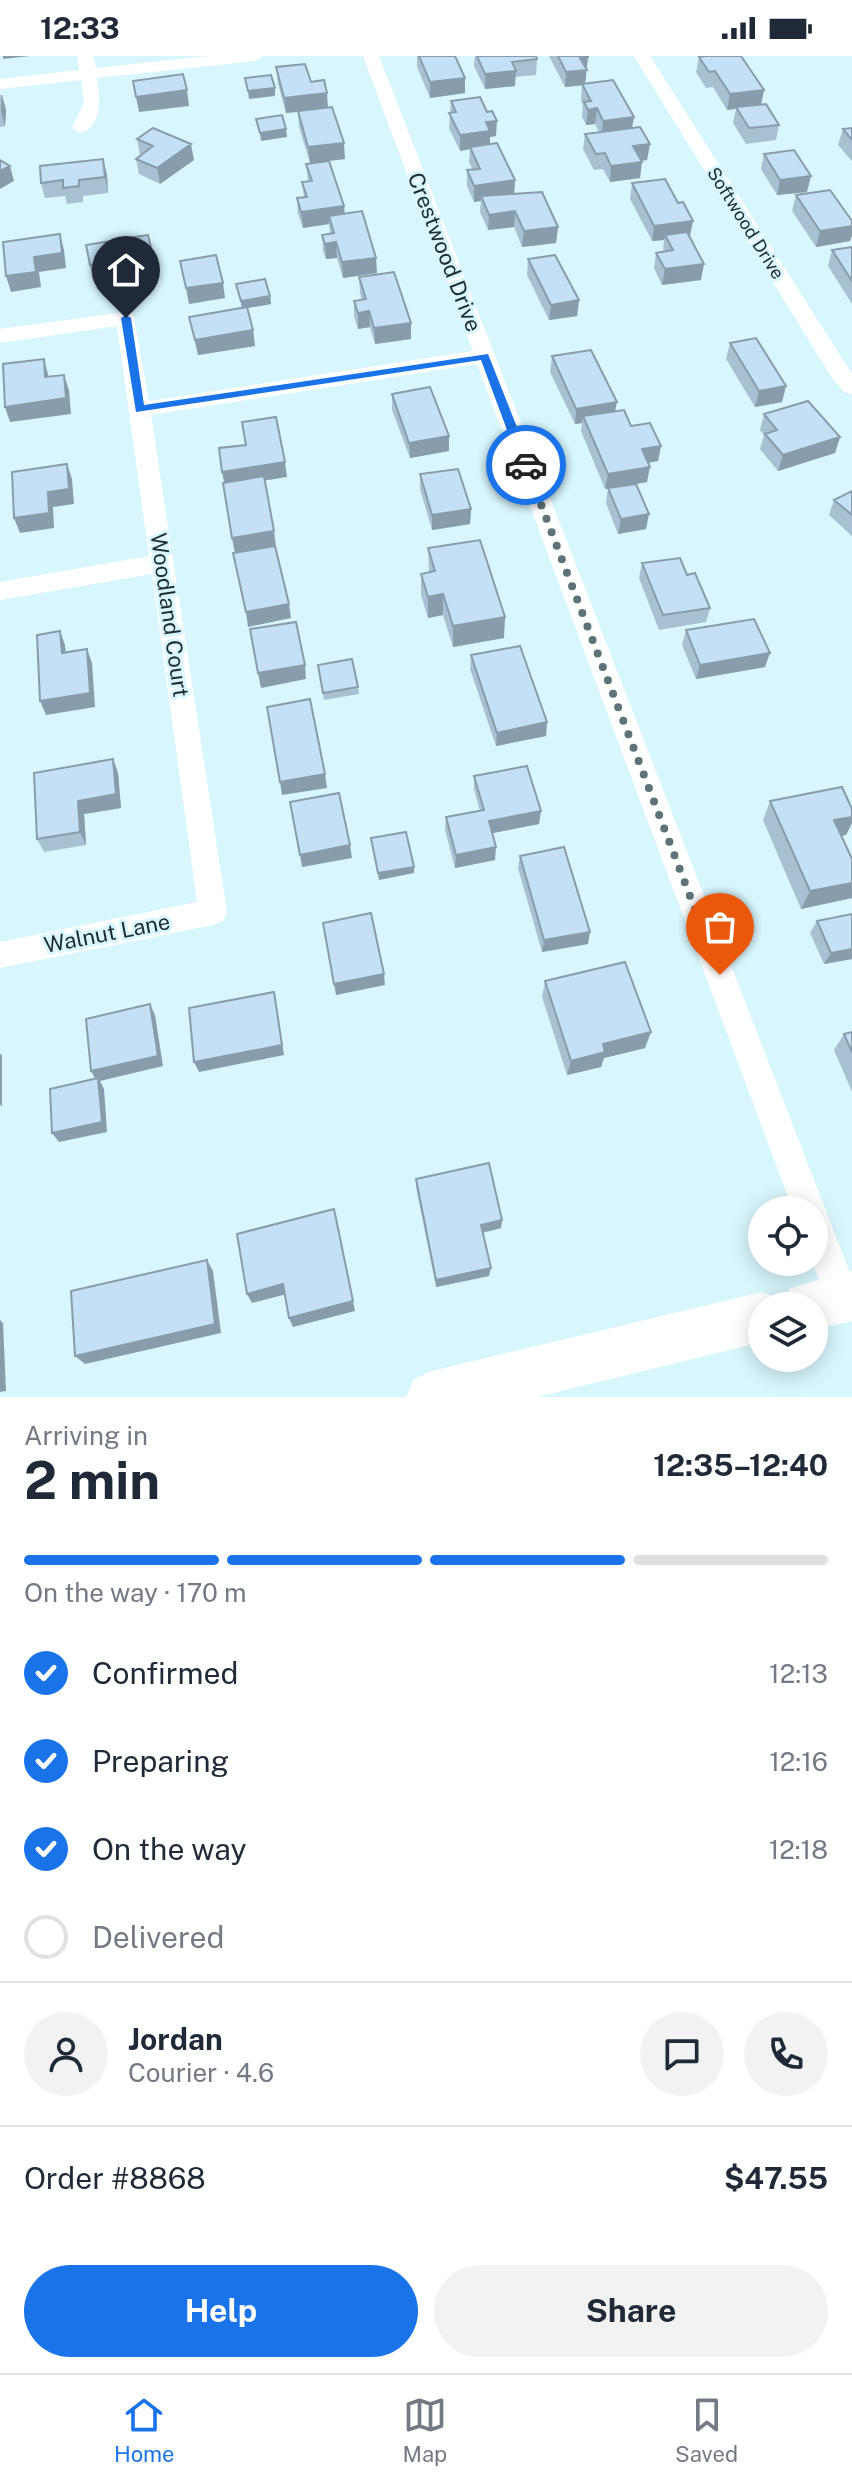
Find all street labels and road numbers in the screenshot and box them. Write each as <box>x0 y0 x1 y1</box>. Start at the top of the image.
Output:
street label: Softwood Drive <box>703 163 789 283</box>
street label: Crestwood Drive <box>403 169 487 335</box>
street label: Woodland Court <box>146 531 194 699</box>
street label: Walnut Lane <box>42 908 172 958</box>

